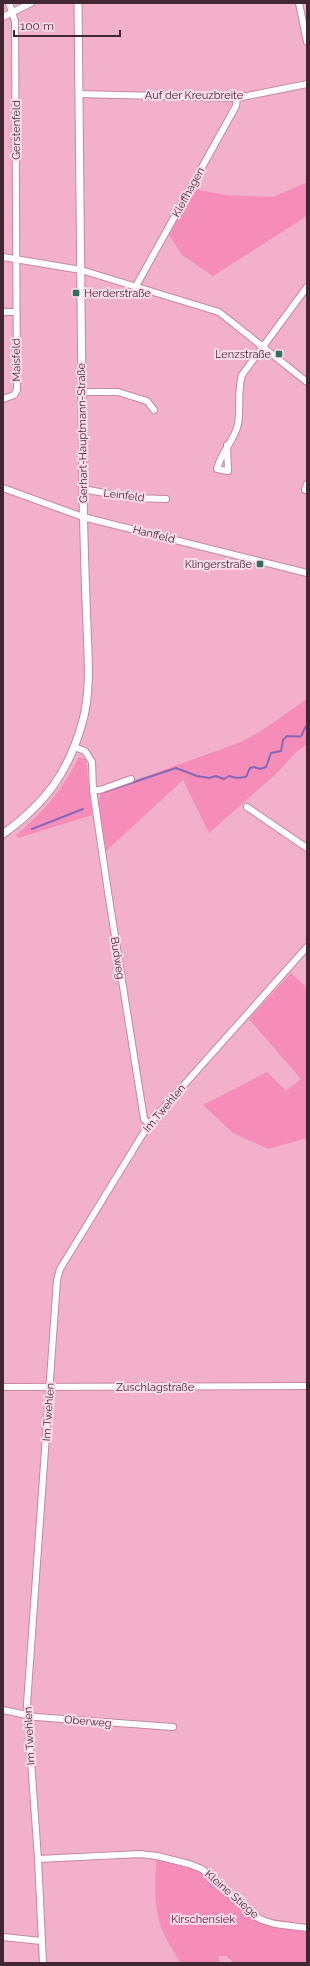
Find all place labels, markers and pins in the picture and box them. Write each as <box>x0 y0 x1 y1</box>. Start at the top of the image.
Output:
place label: Herderstraße <box>84 287 151 300</box>
marker: Herderstraße <box>71 288 81 298</box>
place label: Lenzstraße <box>215 348 272 361</box>
marker: Lenzstraße <box>274 349 284 359</box>
place label: Klingerstraße <box>185 558 253 571</box>
marker: Klingerstraße <box>255 559 265 569</box>

